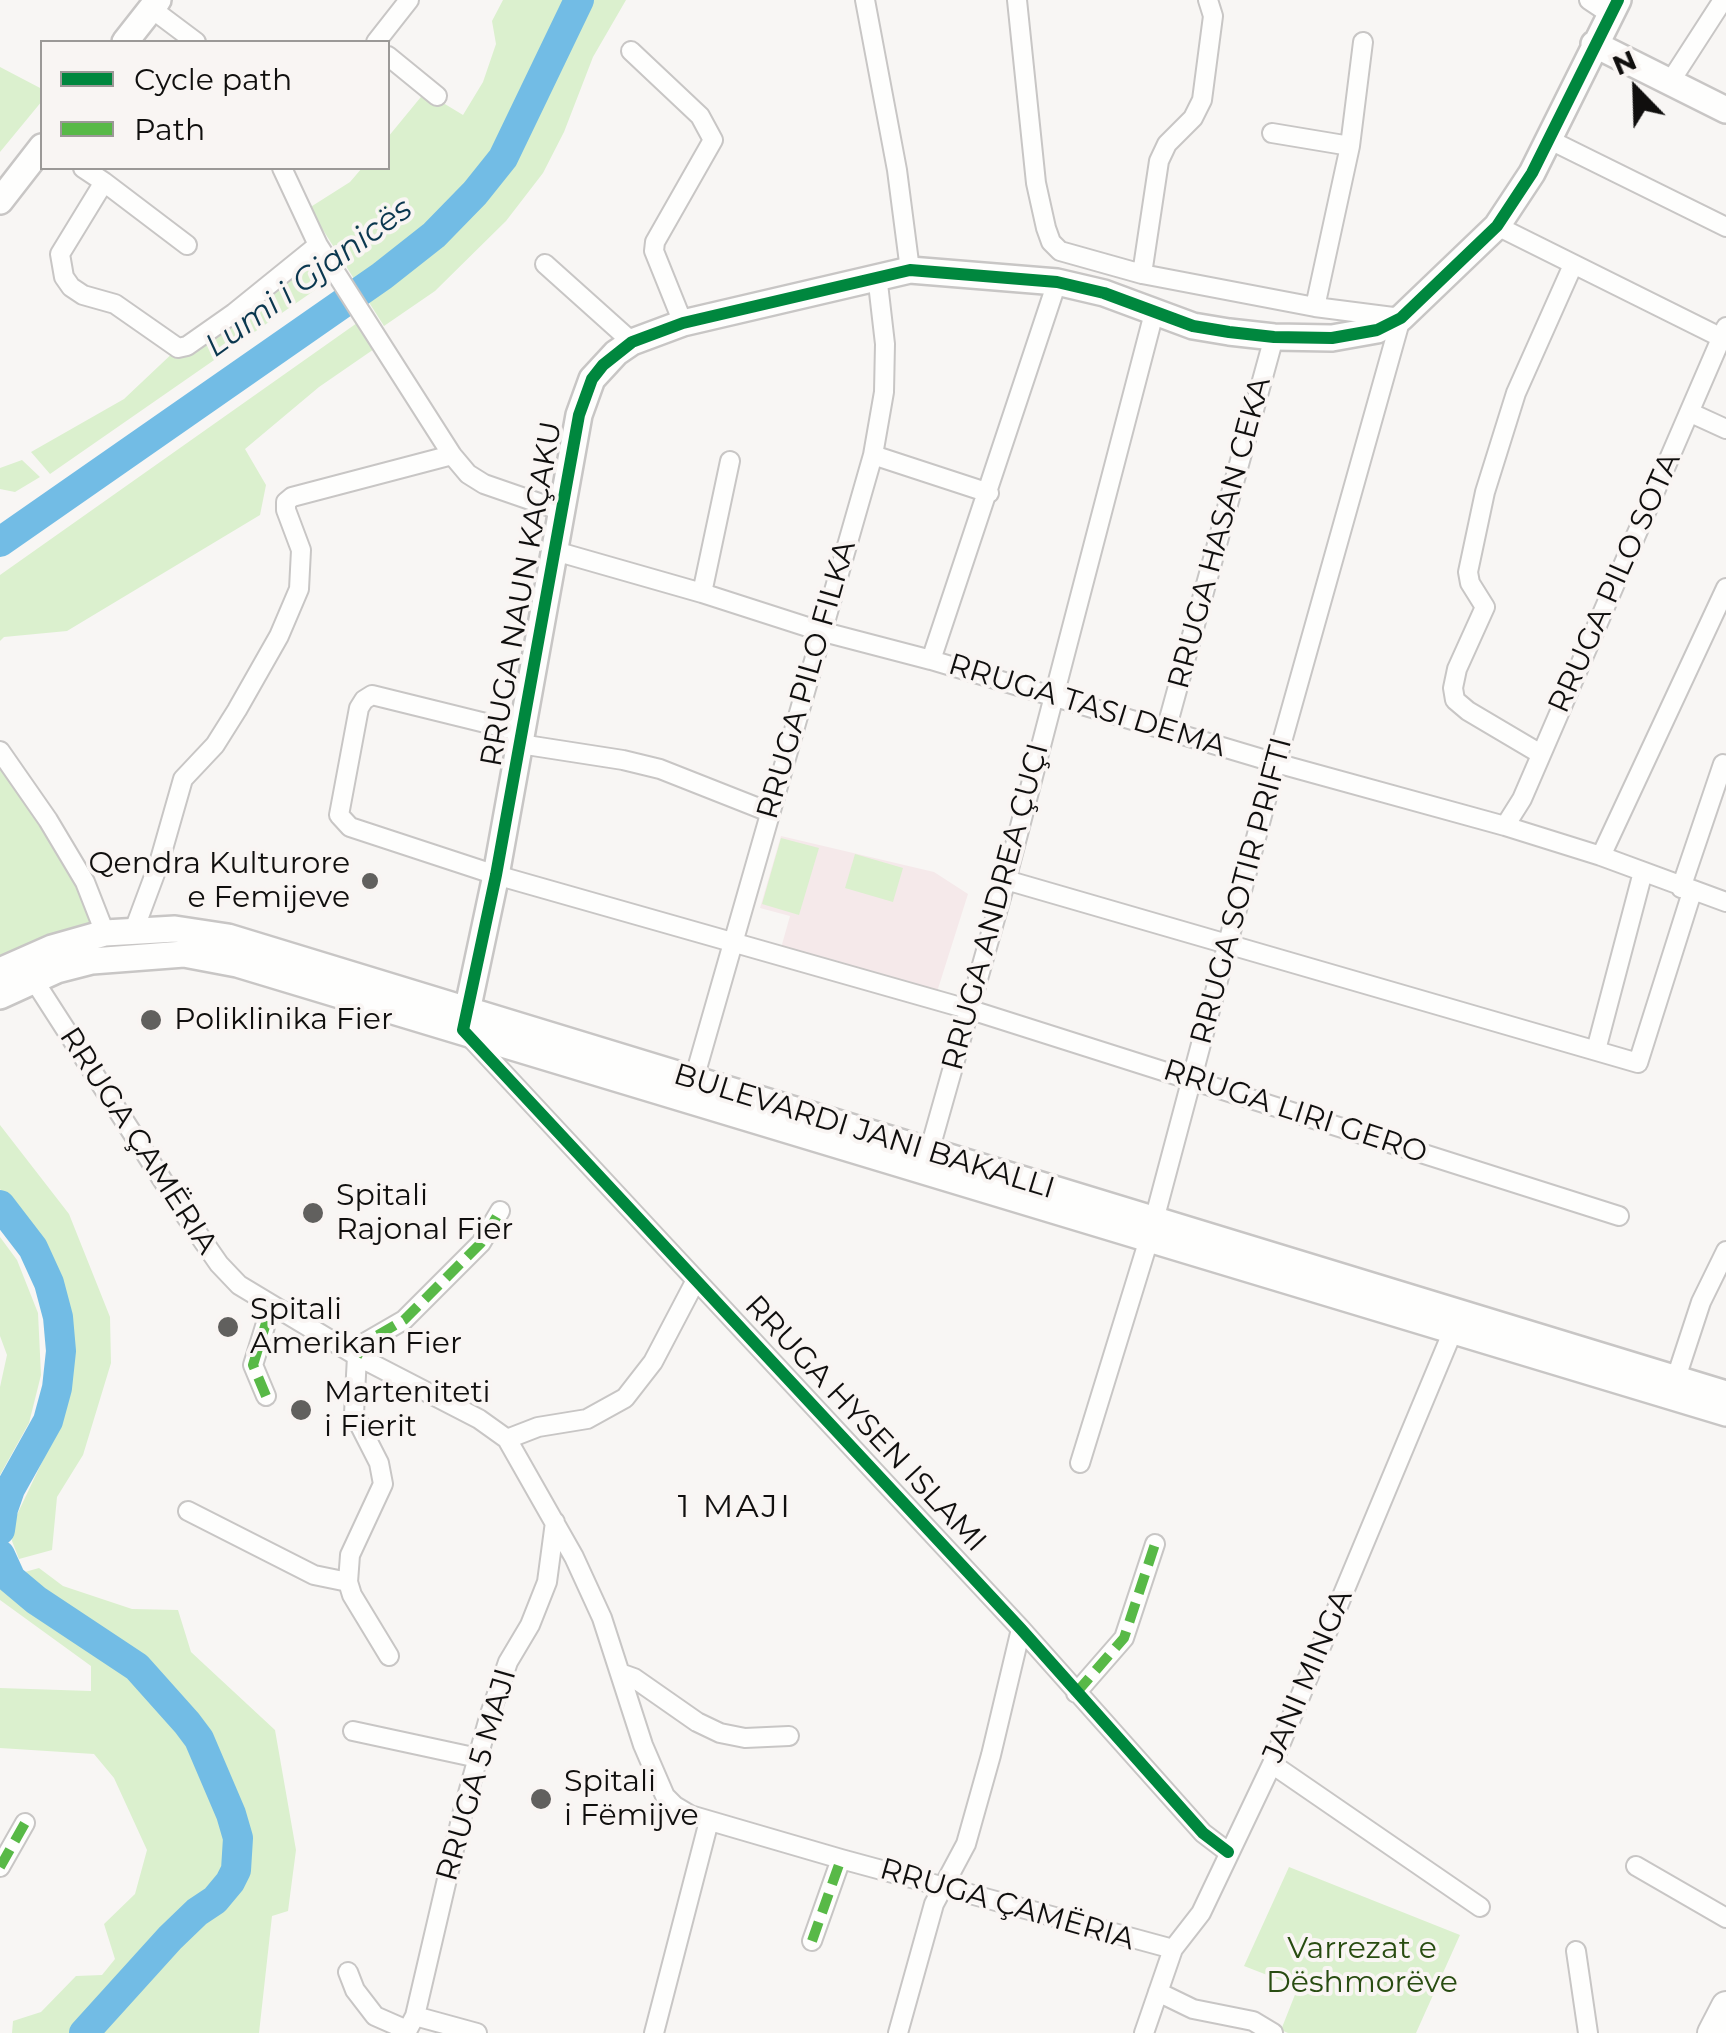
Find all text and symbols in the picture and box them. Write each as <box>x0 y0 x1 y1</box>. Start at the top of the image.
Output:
legend <box>40 40 390 170</box>
north arrow <box>1586 40 1686 140</box>
text: N <box>1607 42 1641 82</box>
text: Cycle path <box>134 61 292 98</box>
text: Path <box>134 111 205 148</box>
water label: Lumi i Gjanicës <box>198 190 420 366</box>
street label: RRUGA HASAN CEKA <box>1161 373 1279 693</box>
street label: RRUGA NAUN KAÇAKU <box>474 419 570 769</box>
street label: RRUGA PILO SOTA <box>1541 447 1689 719</box>
street label: RRUGA PILO FILKA <box>750 537 864 823</box>
street label: RRUGA TASI DEMA <box>944 647 1230 765</box>
street label: RRUGA SOTIR PRIFTI <box>1184 734 1300 1048</box>
street label: RRUGA ANDREA ÇUÇI <box>935 740 1057 1074</box>
place label: Qendra Kulturore e Femijeve <box>88 846 350 916</box>
marker: Qendra Kulturore e Femijeve <box>359 870 381 892</box>
place label: Poliklinika Fier <box>174 1002 393 1038</box>
marker: Poliklinika Fier <box>138 1007 164 1033</box>
street label: RRUGA ÇAMËRIA <box>51 1021 225 1261</box>
street label: RRUGA LIRI GERO <box>1159 1052 1431 1172</box>
street label: BULEVARDI JANI BAKALLI <box>669 1057 1059 1207</box>
place label: Spitali Rajonal Fier <box>336 1178 513 1248</box>
marker: Spitali Rajonal Fier <box>300 1200 326 1226</box>
street label: RRUGA HYSEN ISLAMI <box>737 1288 993 1560</box>
place label: Spitali Amerikan Fier <box>250 1292 462 1362</box>
marker: Spitali Amerikan Fier <box>215 1314 241 1340</box>
place label: Marteniteti i Fierit <box>324 1375 491 1446</box>
marker: Marteniteti i Fierit <box>288 1397 314 1423</box>
district label: 1 MAJI <box>678 1489 792 1527</box>
street label: JANI MINGA <box>1255 1584 1361 1768</box>
street label: RRUGA 5 MAJI <box>429 1665 525 1885</box>
place label: Spitali i Fëmijve <box>564 1764 699 1834</box>
marker: Spitali i Fëmijve <box>528 1786 554 1812</box>
street label: RRUGA ÇAMËRIA <box>876 1851 1138 1959</box>
park label: Varrezat e Dëshmorëve <box>1266 1931 1458 2002</box>

